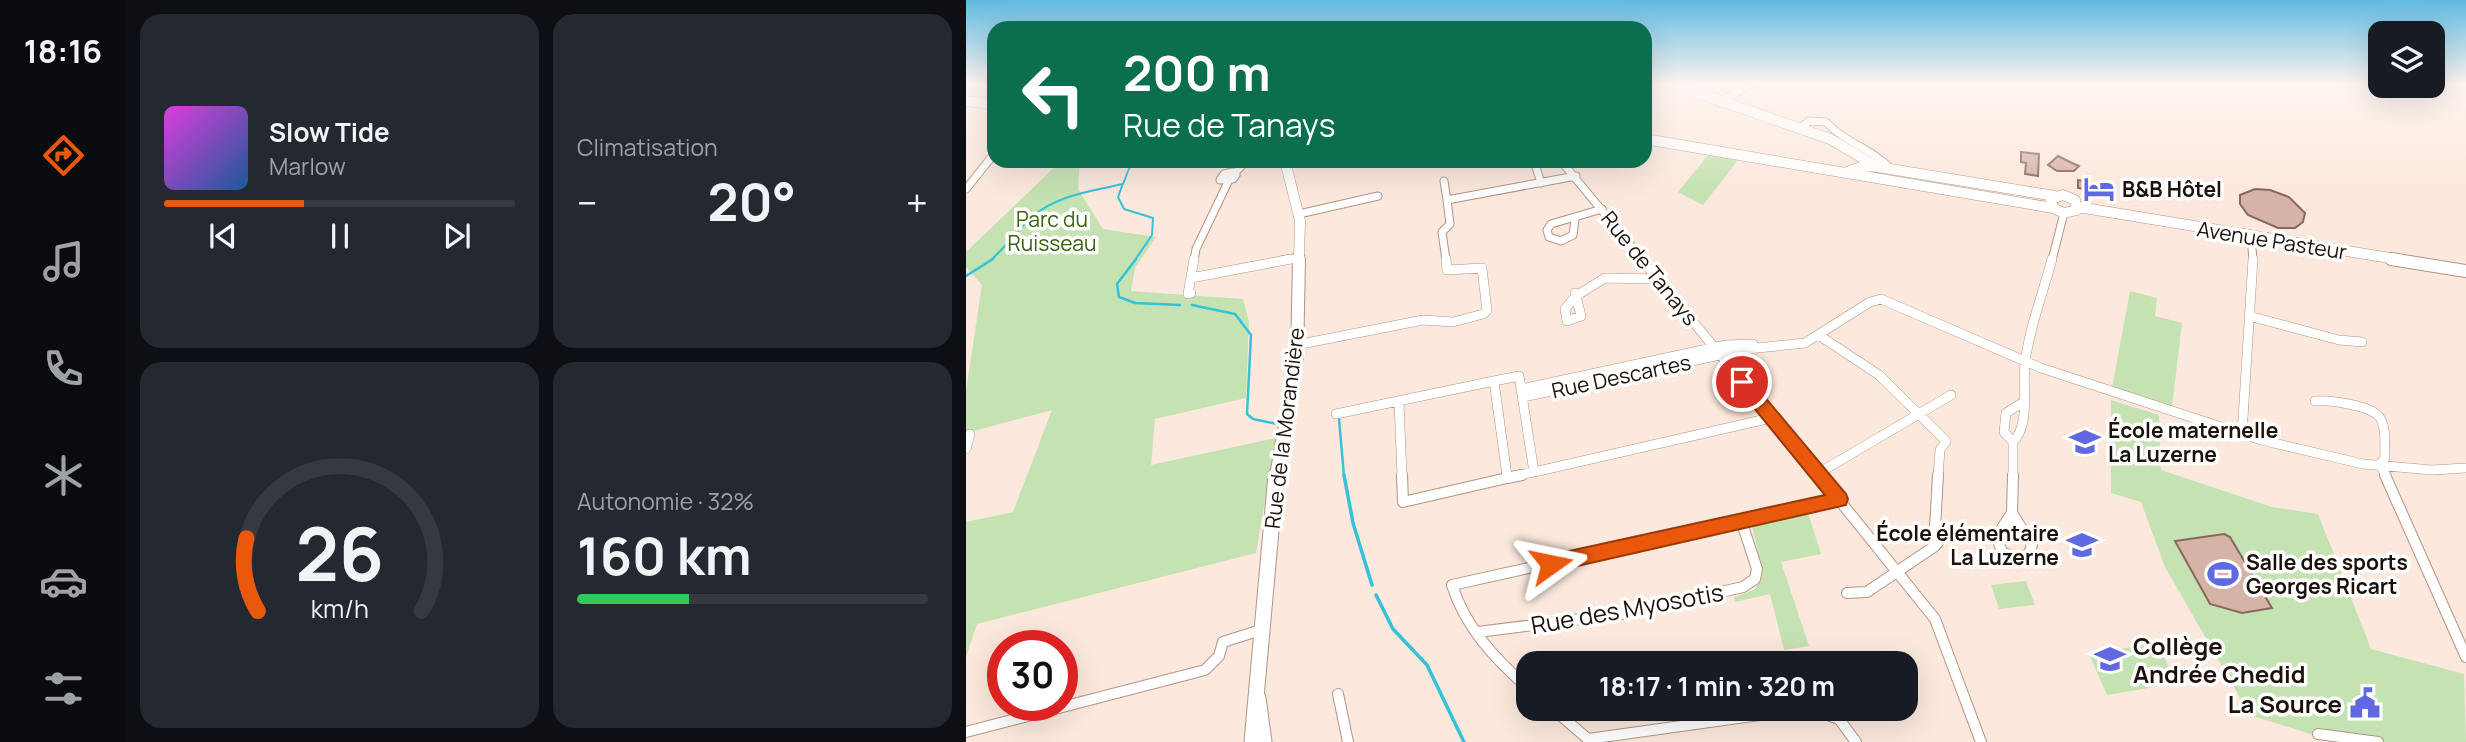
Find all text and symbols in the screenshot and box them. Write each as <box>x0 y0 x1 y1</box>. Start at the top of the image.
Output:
map controls <box>2368 21 2445 98</box>
button: layers <box>2368 21 2445 98</box>
text: 18:16 <box>24 29 102 73</box>
text: 200 m <box>1123 39 1271 106</box>
icon: left <box>1008 49 1099 140</box>
text: Rue de Tanays <box>1123 103 1335 147</box>
text: Slow Tide <box>269 114 390 150</box>
icon: directions <box>39 131 88 180</box>
text: Climatisation <box>577 131 718 163</box>
text: Marlow <box>269 150 346 182</box>
text: 20° <box>708 166 796 237</box>
hotel icon: B&B Hôtel <box>2082 172 2116 206</box>
place label: B&B Hôtel <box>2122 175 2222 203</box>
text: − <box>577 176 598 228</box>
text: + <box>906 176 928 228</box>
park label: Parc du Ruisseau <box>1008 205 1096 257</box>
street label: Rue de Tanays <box>1595 205 1705 331</box>
street label: Avenue Pasteur <box>2195 214 2349 266</box>
icon: previous <box>204 217 242 255</box>
icon: pause <box>321 217 359 255</box>
icon: next <box>438 217 476 255</box>
icon: music <box>39 237 88 286</box>
street label: Rue de la Morandière <box>1258 326 1310 530</box>
icon: phone <box>39 344 88 393</box>
street label: Rue Descartes <box>1549 348 1693 404</box>
pin <box>1712 352 1772 412</box>
icon: arrive <box>1723 363 1761 401</box>
place label: École maternelle La Luzerne <box>2108 416 2278 468</box>
school or university icon: École maternelle La Luzerne <box>2068 425 2102 459</box>
icon: climate <box>39 451 88 500</box>
text: Autonomie · 32% <box>577 485 754 517</box>
text: 26 <box>295 503 384 603</box>
place label: École élémentaire La Luzerne <box>1876 519 2059 571</box>
text: 160 km <box>577 520 751 591</box>
position arrow <box>1514 527 1588 601</box>
school or university icon: École élémentaire La Luzerne <box>2065 528 2099 562</box>
place label: Salle des sports Georges Ricart <box>2246 548 2408 600</box>
icon: car <box>39 557 88 606</box>
sports icon: Salle des sports Georges Ricart <box>2206 557 2240 591</box>
street label: Rue des Myosotis <box>1528 575 1726 641</box>
text: km/h <box>310 591 369 626</box>
place label: Collège Andrée Chedid <box>2133 629 2306 690</box>
speed limit sign: 30 <box>987 630 1078 721</box>
school or university icon: Collège Andrée Chedid <box>2093 642 2127 676</box>
icon: filters <box>39 664 88 713</box>
text: 18:17 · 1 min · 320 m <box>1599 668 1835 704</box>
public building icon: La Source <box>2348 686 2382 720</box>
place label: La Source <box>2228 687 2342 720</box>

